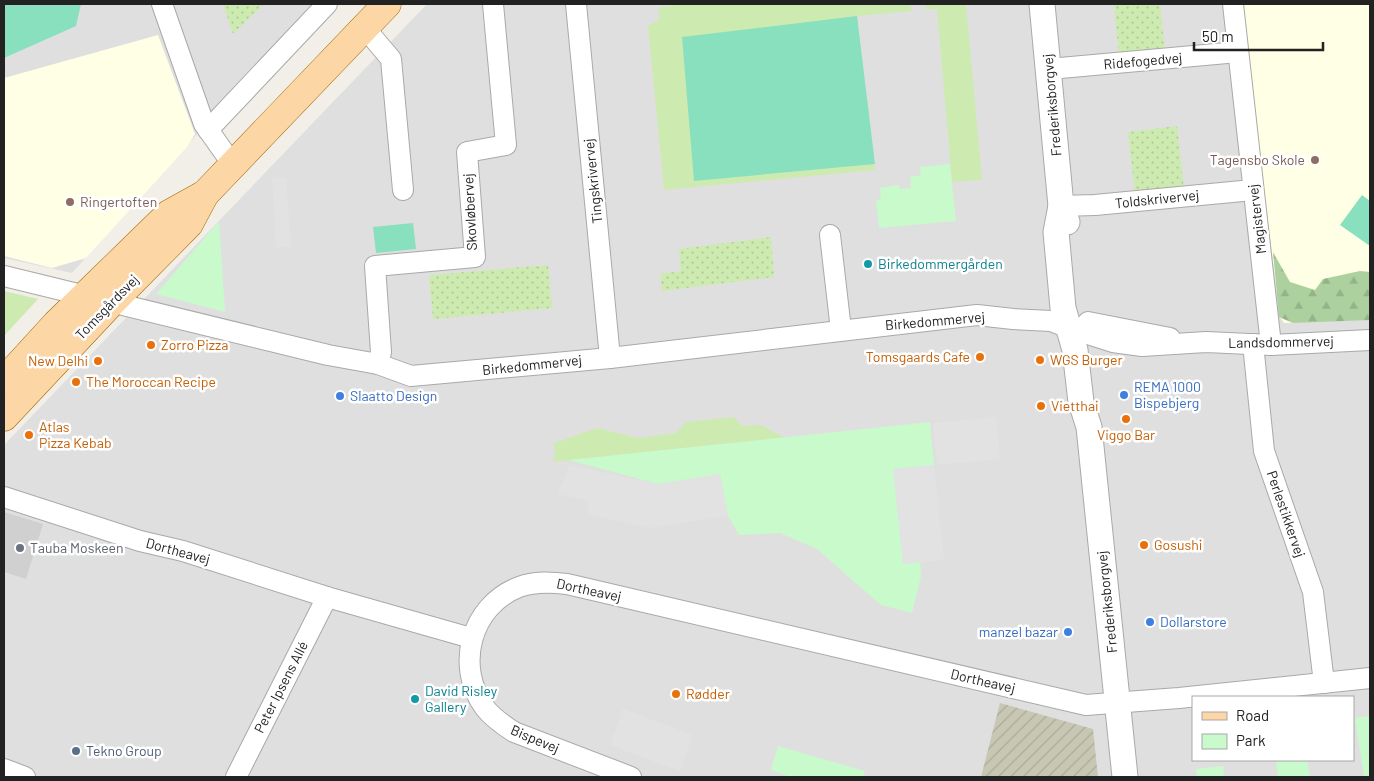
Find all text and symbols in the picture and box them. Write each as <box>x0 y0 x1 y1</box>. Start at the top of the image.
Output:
scale bar <box>1194 20 1323 52</box>
text: 50 m <box>1202 27 1234 45</box>
street label: Ridefogedvej <box>1103 49 1183 72</box>
street label: Frederiksborgvej <box>1039 53 1064 157</box>
street label: Tingskrivervej <box>580 138 605 224</box>
place label: Tagensbo Skole <box>1210 151 1305 168</box>
marker: Tagensbo Skole <box>1309 154 1321 166</box>
street label: Skovløbervej <box>459 173 480 251</box>
street label: Magistervej <box>1244 183 1269 255</box>
street label: Toldskrivervej <box>1114 186 1200 211</box>
place label: Ringertoften <box>80 193 157 210</box>
marker: Ringertoften <box>64 196 76 208</box>
place label: Birkedommergården <box>878 255 1003 272</box>
marker: Birkedommergården <box>862 258 874 270</box>
street label: Tomsgårdsvej <box>71 271 142 343</box>
street label: Birkedommervej <box>884 308 986 333</box>
street label: Landsdommervej <box>1228 332 1334 351</box>
place label: Zorro Pizza <box>161 336 228 353</box>
marker: Zorro Pizza <box>145 339 157 351</box>
place label: Tomsgaards Cafe <box>866 348 970 365</box>
street label: Birkedommervej <box>481 351 583 378</box>
marker: Tomsgaards Cafe <box>974 351 986 363</box>
place label: WGS Burger <box>1050 351 1123 368</box>
place label: New Delhi <box>28 352 88 369</box>
marker: WGS Burger <box>1034 354 1046 366</box>
marker: New Delhi <box>92 355 104 367</box>
place label: The Moroccan Recipe <box>86 373 216 390</box>
marker: The Moroccan Recipe <box>70 376 82 388</box>
place label: REMA 1000 Bispebjerg <box>1134 378 1201 411</box>
place label: Slaatto Design <box>350 387 437 404</box>
marker: REMA 1000 Bispebjerg <box>1118 389 1130 401</box>
marker: Slaatto Design <box>334 390 346 402</box>
place label: Vietthai <box>1051 397 1099 414</box>
marker: Vietthai <box>1035 400 1047 412</box>
marker: Viggo Bar <box>1120 413 1132 425</box>
place label: Atlas Pizza Kebab <box>39 418 112 451</box>
place label: Viggo Bar <box>1097 426 1155 443</box>
marker: Atlas Pizza Kebab <box>23 429 35 441</box>
street label: Perlestikkervej <box>1264 468 1309 559</box>
street label: Dortheavej <box>144 534 212 567</box>
place label: Gosushi <box>1154 536 1202 553</box>
place label: Tauba Moskeen <box>30 539 124 556</box>
marker: Gosushi <box>1138 539 1150 551</box>
marker: Tauba Moskeen <box>14 542 26 554</box>
street label: Frederiksborgvej <box>1093 550 1120 654</box>
street label: Dortheavej <box>555 574 623 605</box>
place label: Dollarstore <box>1160 613 1227 630</box>
marker: Dollarstore <box>1144 616 1156 628</box>
place label: manzel bazar <box>979 623 1058 640</box>
marker: manzel bazar <box>1062 626 1074 638</box>
street label: Peter Ipsens Allé <box>250 638 311 735</box>
street label: Dortheavej <box>949 665 1017 696</box>
place label: David Risley Gallery <box>425 682 498 715</box>
place label: Rødder <box>686 685 730 702</box>
marker: Rødder <box>670 688 682 700</box>
marker: David Risley Gallery <box>409 693 421 705</box>
legend <box>1192 696 1354 761</box>
text: Road <box>1236 706 1269 724</box>
street label: Bispevej <box>508 721 562 756</box>
text: Park <box>1236 731 1266 749</box>
place label: Tekno Group <box>86 742 162 759</box>
marker: Tekno Group <box>70 745 82 757</box>

